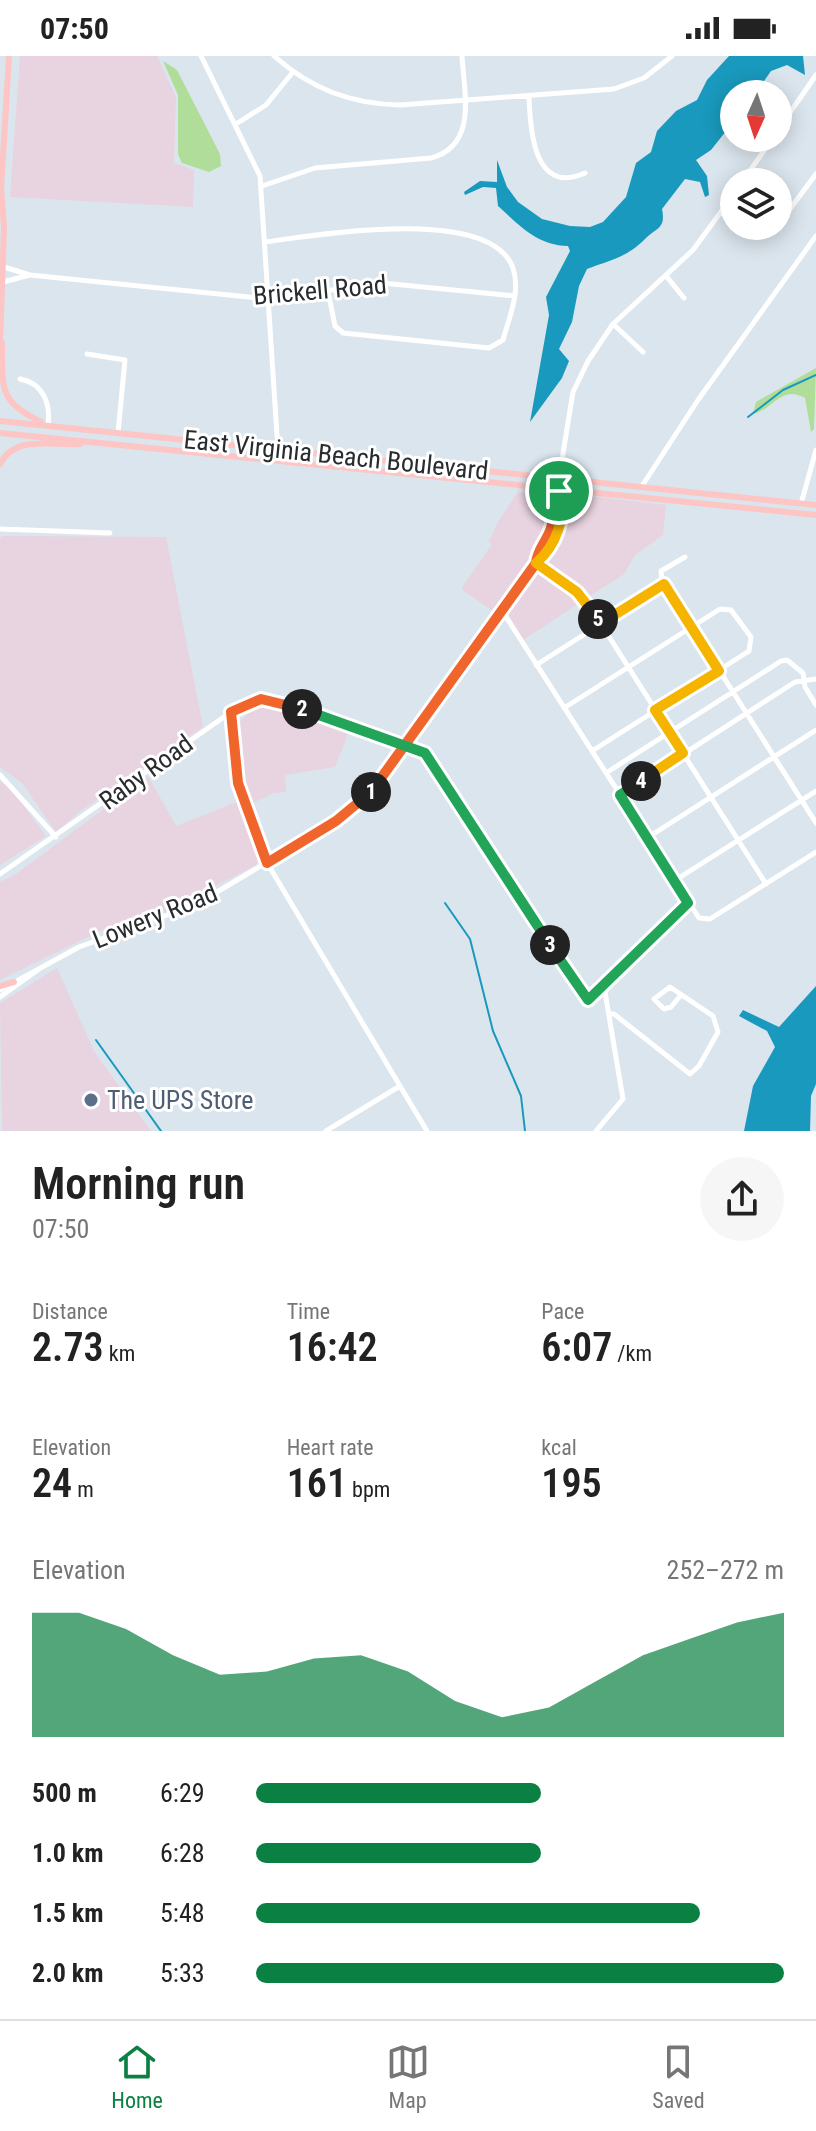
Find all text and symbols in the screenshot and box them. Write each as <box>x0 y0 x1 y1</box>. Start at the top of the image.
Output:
text: 07:50 <box>40 11 109 46</box>
north arrow <box>720 80 792 152</box>
map controls <box>720 80 792 240</box>
button: layers <box>720 168 792 240</box>
street label: Brickell Road <box>252 269 388 311</box>
street label: East Virginia Beach Boulevard <box>182 424 490 486</box>
pin <box>525 457 593 525</box>
icon: arrive <box>537 469 581 513</box>
pin: 5 <box>578 599 618 639</box>
text: 5 <box>592 606 604 631</box>
pin: 2 <box>282 689 322 729</box>
text: 2 <box>296 696 308 721</box>
street label: Raby Road <box>94 728 198 816</box>
pin: 4 <box>621 761 661 801</box>
text: 4 <box>635 768 647 793</box>
pin: 1 <box>351 772 391 812</box>
text: 1 <box>365 779 377 804</box>
street label: Lowery Road <box>88 877 222 955</box>
pin: 3 <box>530 925 570 965</box>
text: 3 <box>544 932 556 957</box>
place label: The UPS Store <box>107 1085 254 1115</box>
marker: The UPS Store <box>82 1091 100 1109</box>
button: share <box>700 1157 784 1241</box>
text: Morning run <box>32 1158 245 1210</box>
text: 07:50 <box>32 1214 89 1244</box>
text: Distance <box>32 1299 108 1324</box>
text: Time <box>287 1299 330 1324</box>
text: Pace <box>541 1299 584 1324</box>
text: 2.73 <box>32 1324 104 1371</box>
text: 16:42 <box>287 1324 378 1371</box>
text: 6:07 <box>541 1324 612 1371</box>
text: km <box>104 1341 135 1366</box>
text: /km <box>612 1341 652 1366</box>
text: Elevation <box>32 1435 111 1460</box>
text: Heart rate <box>287 1435 374 1460</box>
text: kcal <box>541 1435 577 1460</box>
text: 24 <box>32 1460 72 1507</box>
text: 161 <box>287 1460 347 1507</box>
text: 195 <box>541 1460 602 1507</box>
text: m <box>72 1477 94 1502</box>
text: bpm <box>347 1477 390 1502</box>
text: Elevation <box>32 1555 126 1585</box>
text: 252–272 m <box>667 1555 784 1585</box>
text: 500 m <box>32 1778 97 1808</box>
text: 6:29 <box>160 1778 205 1808</box>
text: 1.0 km <box>32 1838 104 1868</box>
text: 6:28 <box>160 1838 205 1868</box>
text: 1.5 km <box>32 1898 104 1928</box>
text: 5:48 <box>160 1898 205 1928</box>
text: 2.0 km <box>32 1958 104 1988</box>
text: 5:33 <box>160 1958 205 1988</box>
tab: Home <box>111 2040 163 2113</box>
tab: Map <box>386 2040 430 2113</box>
tab: Saved <box>652 2040 705 2113</box>

